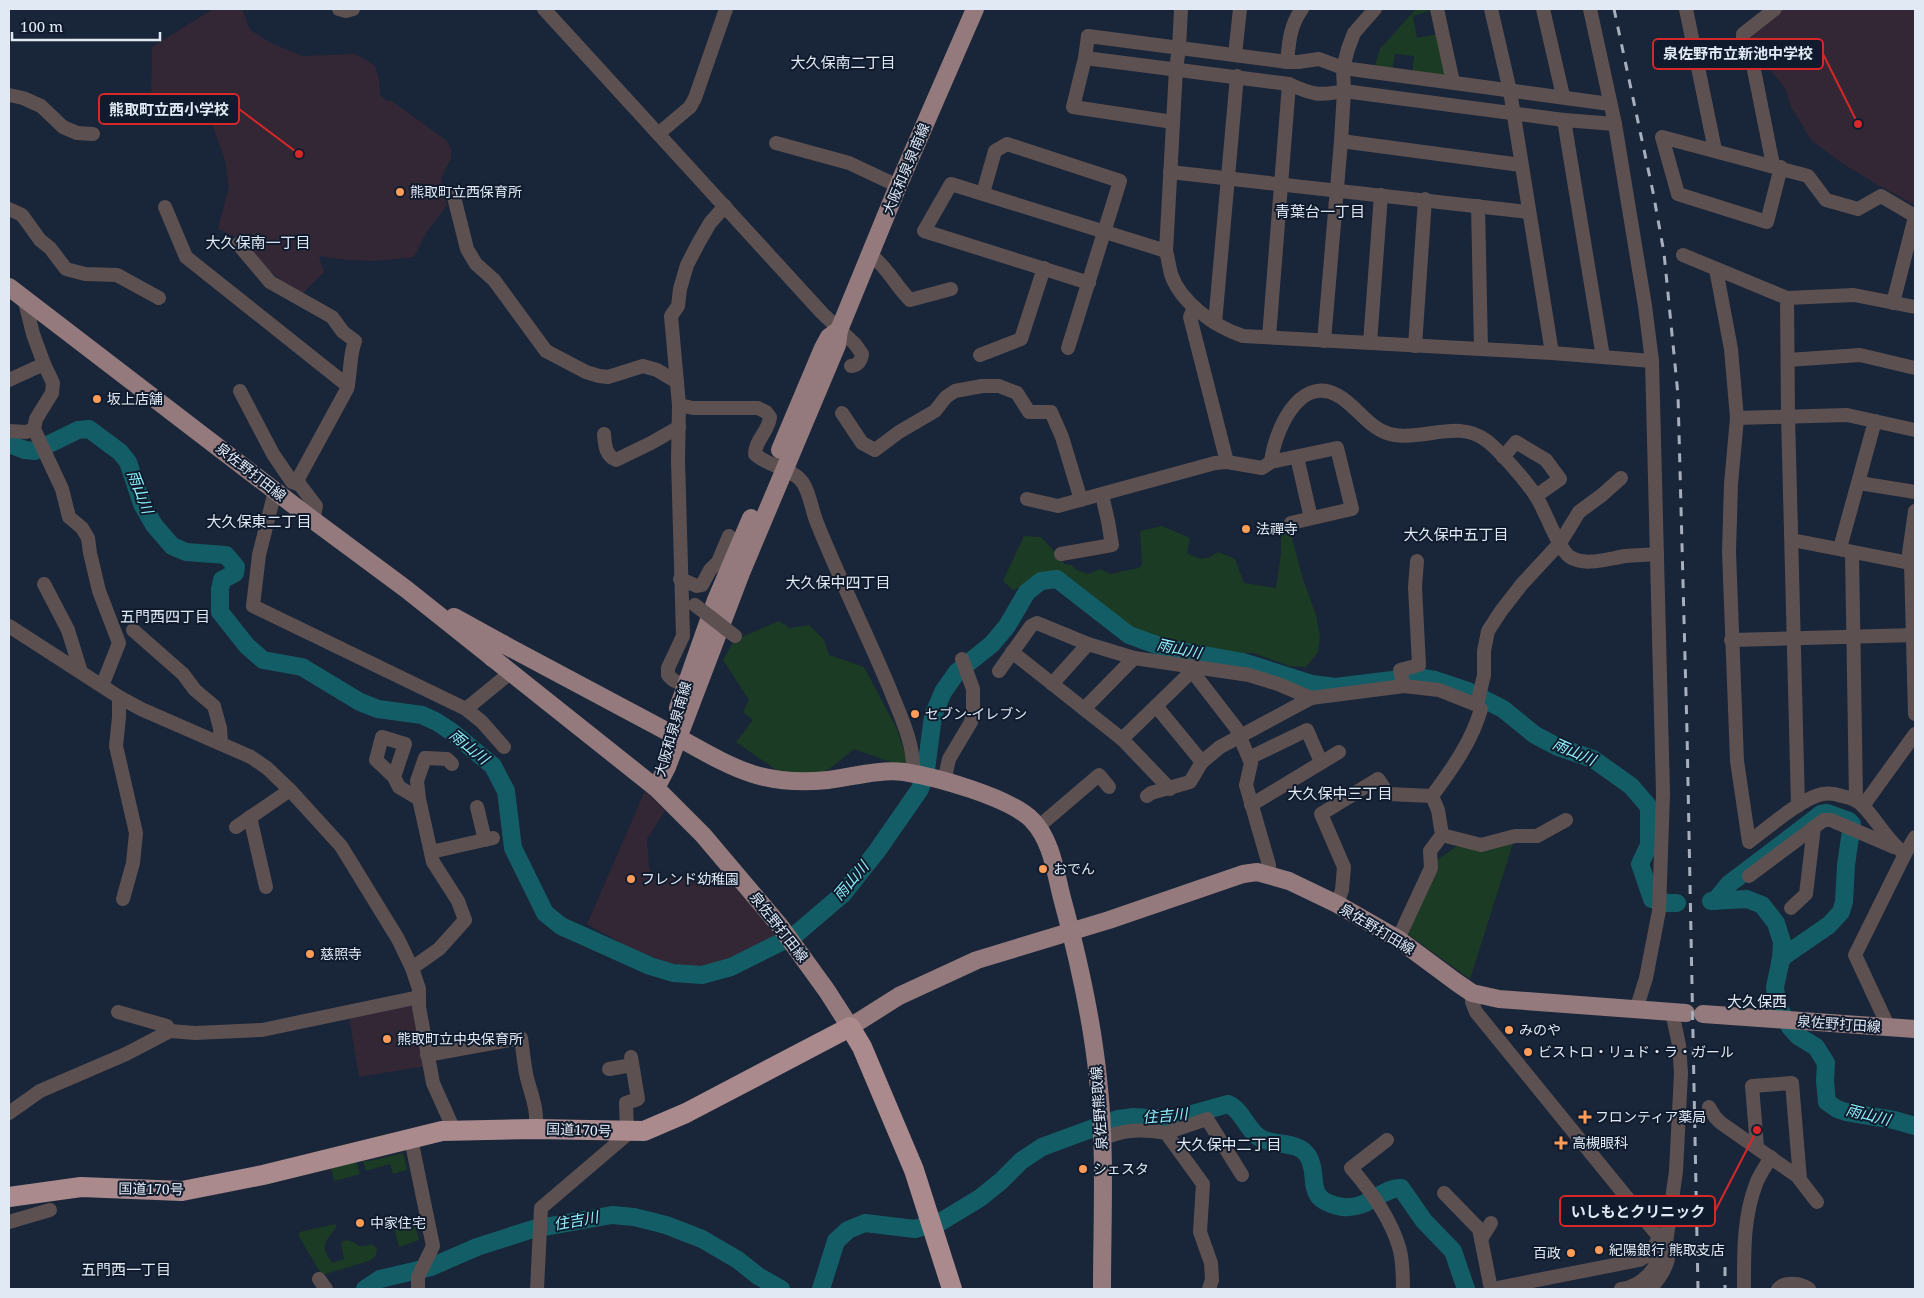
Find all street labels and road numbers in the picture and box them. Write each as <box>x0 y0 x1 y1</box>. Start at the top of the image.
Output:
street label: 大阪和泉泉南線 <box>878 120 933 218</box>
street label: 泉佐野打田線 <box>212 438 290 505</box>
street label: 大阪和泉泉南線 <box>650 679 695 779</box>
street label: 泉佐野打田線 <box>746 888 813 966</box>
street label: 泉佐野打田線 <box>1336 899 1418 958</box>
street label: 泉佐野打田線 <box>1796 1011 1882 1036</box>
street label: 泉佐野熊取線 <box>1086 1065 1111 1151</box>
street label: 国道170号 <box>546 1119 612 1140</box>
street label: 国道170号 <box>118 1178 184 1199</box>

